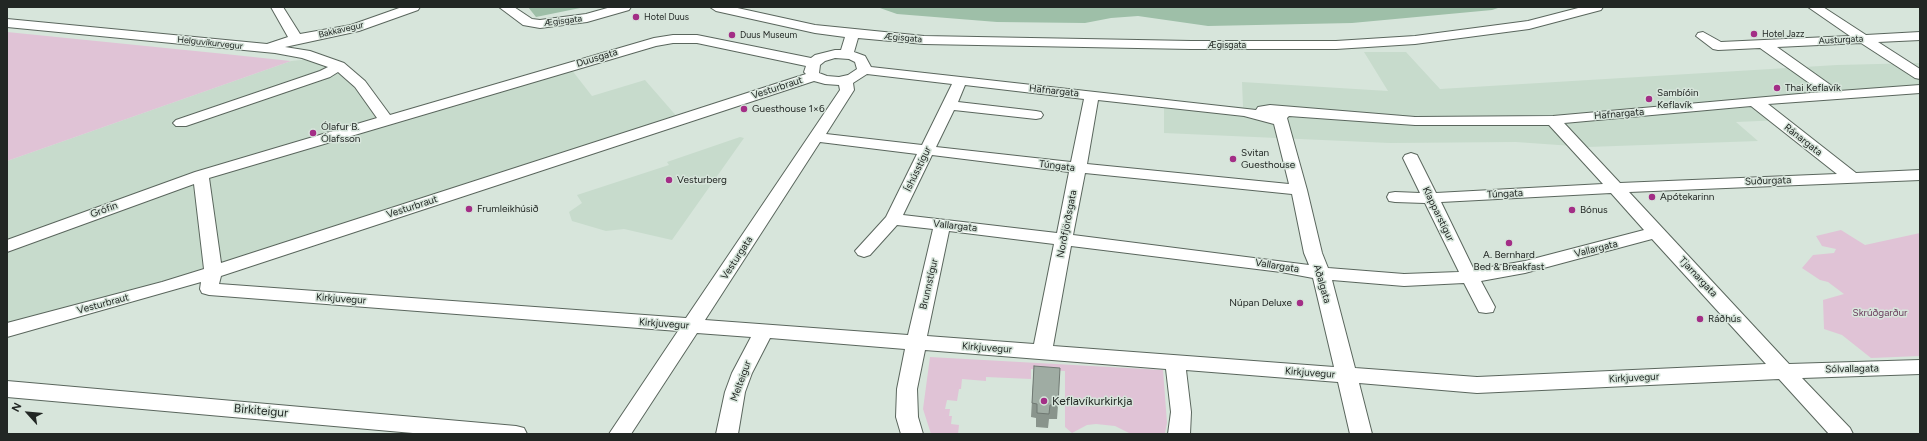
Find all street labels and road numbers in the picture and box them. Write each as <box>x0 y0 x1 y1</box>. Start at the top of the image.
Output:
street label: Ægisgata <box>543 13 583 29</box>
street label: Bakkavegur <box>317 20 365 40</box>
street label: Ægisgata <box>883 31 923 45</box>
street label: Austurgata <box>1818 33 1864 47</box>
street label: Helguvíkurvegur <box>177 34 243 52</box>
street label: Ægisgata <box>1208 40 1246 50</box>
street label: Duusgata <box>575 46 619 70</box>
street label: Vesturbraut <box>750 74 804 102</box>
street label: Hafnargata <box>1028 82 1080 100</box>
street label: Hafnargata <box>1593 106 1645 122</box>
street label: Ránargata <box>1781 121 1825 159</box>
street label: Íshússtígur <box>902 144 934 194</box>
street label: Túngata <box>1038 158 1076 174</box>
street label: Suðurgata <box>1745 174 1791 188</box>
street label: Klapparstígur <box>1420 185 1456 243</box>
street label: Túngata <box>1487 187 1523 201</box>
street label: Norðfjörðsgata <box>1055 189 1079 259</box>
street label: Vesturbraut <box>385 193 439 221</box>
street label: Grófin <box>89 200 119 220</box>
street label: Vallargata <box>932 218 978 234</box>
street label: Vesturgata <box>719 234 755 282</box>
street label: Vallargata <box>1573 238 1619 260</box>
street label: Tjarnargata <box>1676 254 1720 300</box>
street label: Brunnstígur <box>917 257 941 311</box>
street label: Vallargata <box>1254 257 1300 275</box>
street label: Aðalgata <box>1311 263 1333 305</box>
street label: Vesturbraut <box>76 291 130 317</box>
street label: Kirkjuvegur <box>315 291 367 307</box>
street label: Kirkjuvegur <box>638 316 690 332</box>
street label: Kirkjuvegur <box>961 340 1013 356</box>
street label: Melteigur <box>728 359 754 403</box>
street label: Sólvallagata <box>1825 363 1879 375</box>
street label: Kirkjuvegur <box>1284 365 1336 381</box>
street label: Kirkjuvegur <box>1609 371 1659 385</box>
street label: Birkiteigur <box>233 401 289 421</box>

